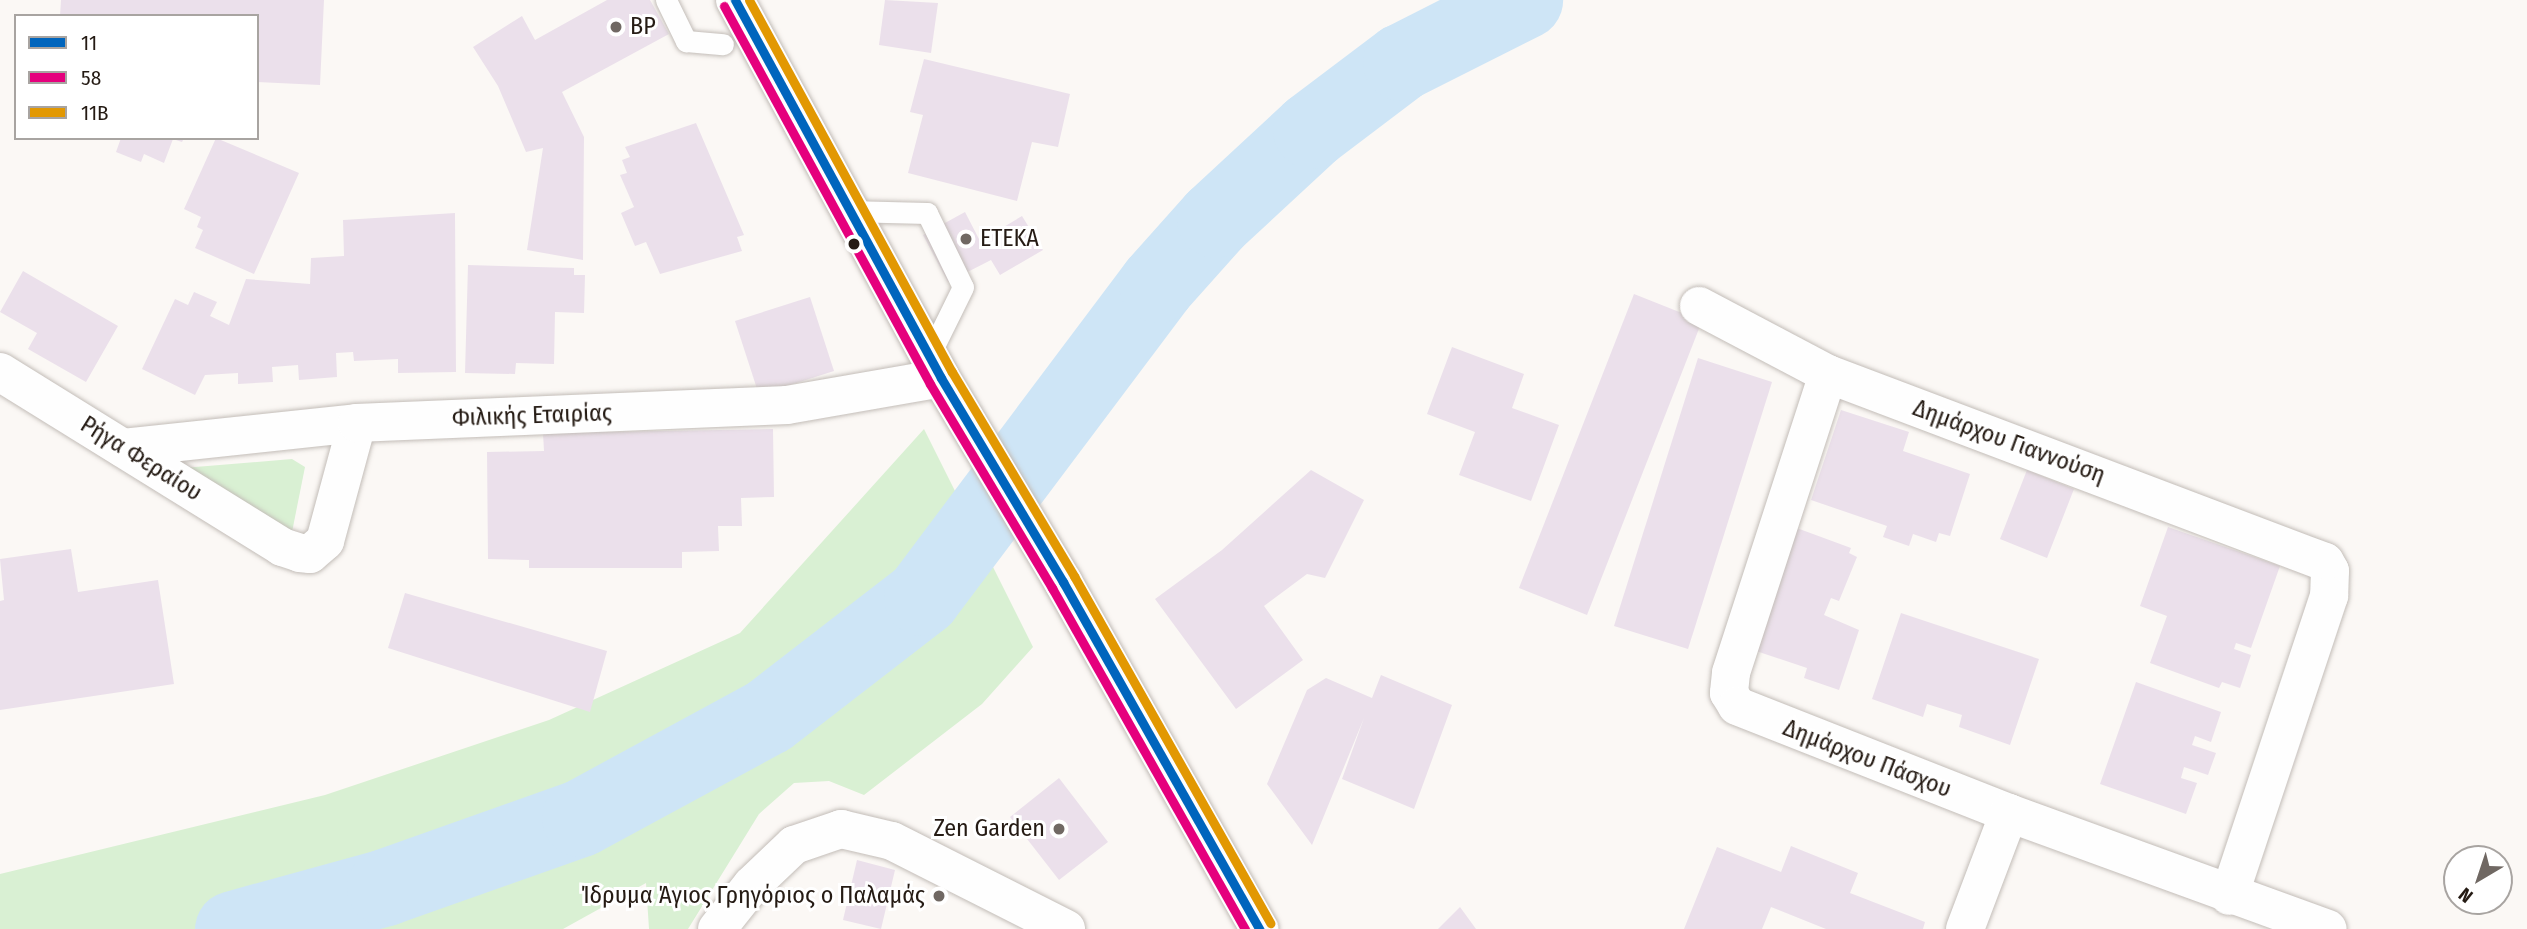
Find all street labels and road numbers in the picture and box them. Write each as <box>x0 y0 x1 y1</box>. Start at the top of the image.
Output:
street label: Δημάρχου Γιαννούση <box>1909 394 2109 490</box>
street label: Φιλικής Εταιρίας <box>452 399 612 433</box>
street label: Ρήγα Φεραίου <box>75 410 207 508</box>
street label: Δημάρχου Πάσχου <box>1779 714 1955 804</box>

